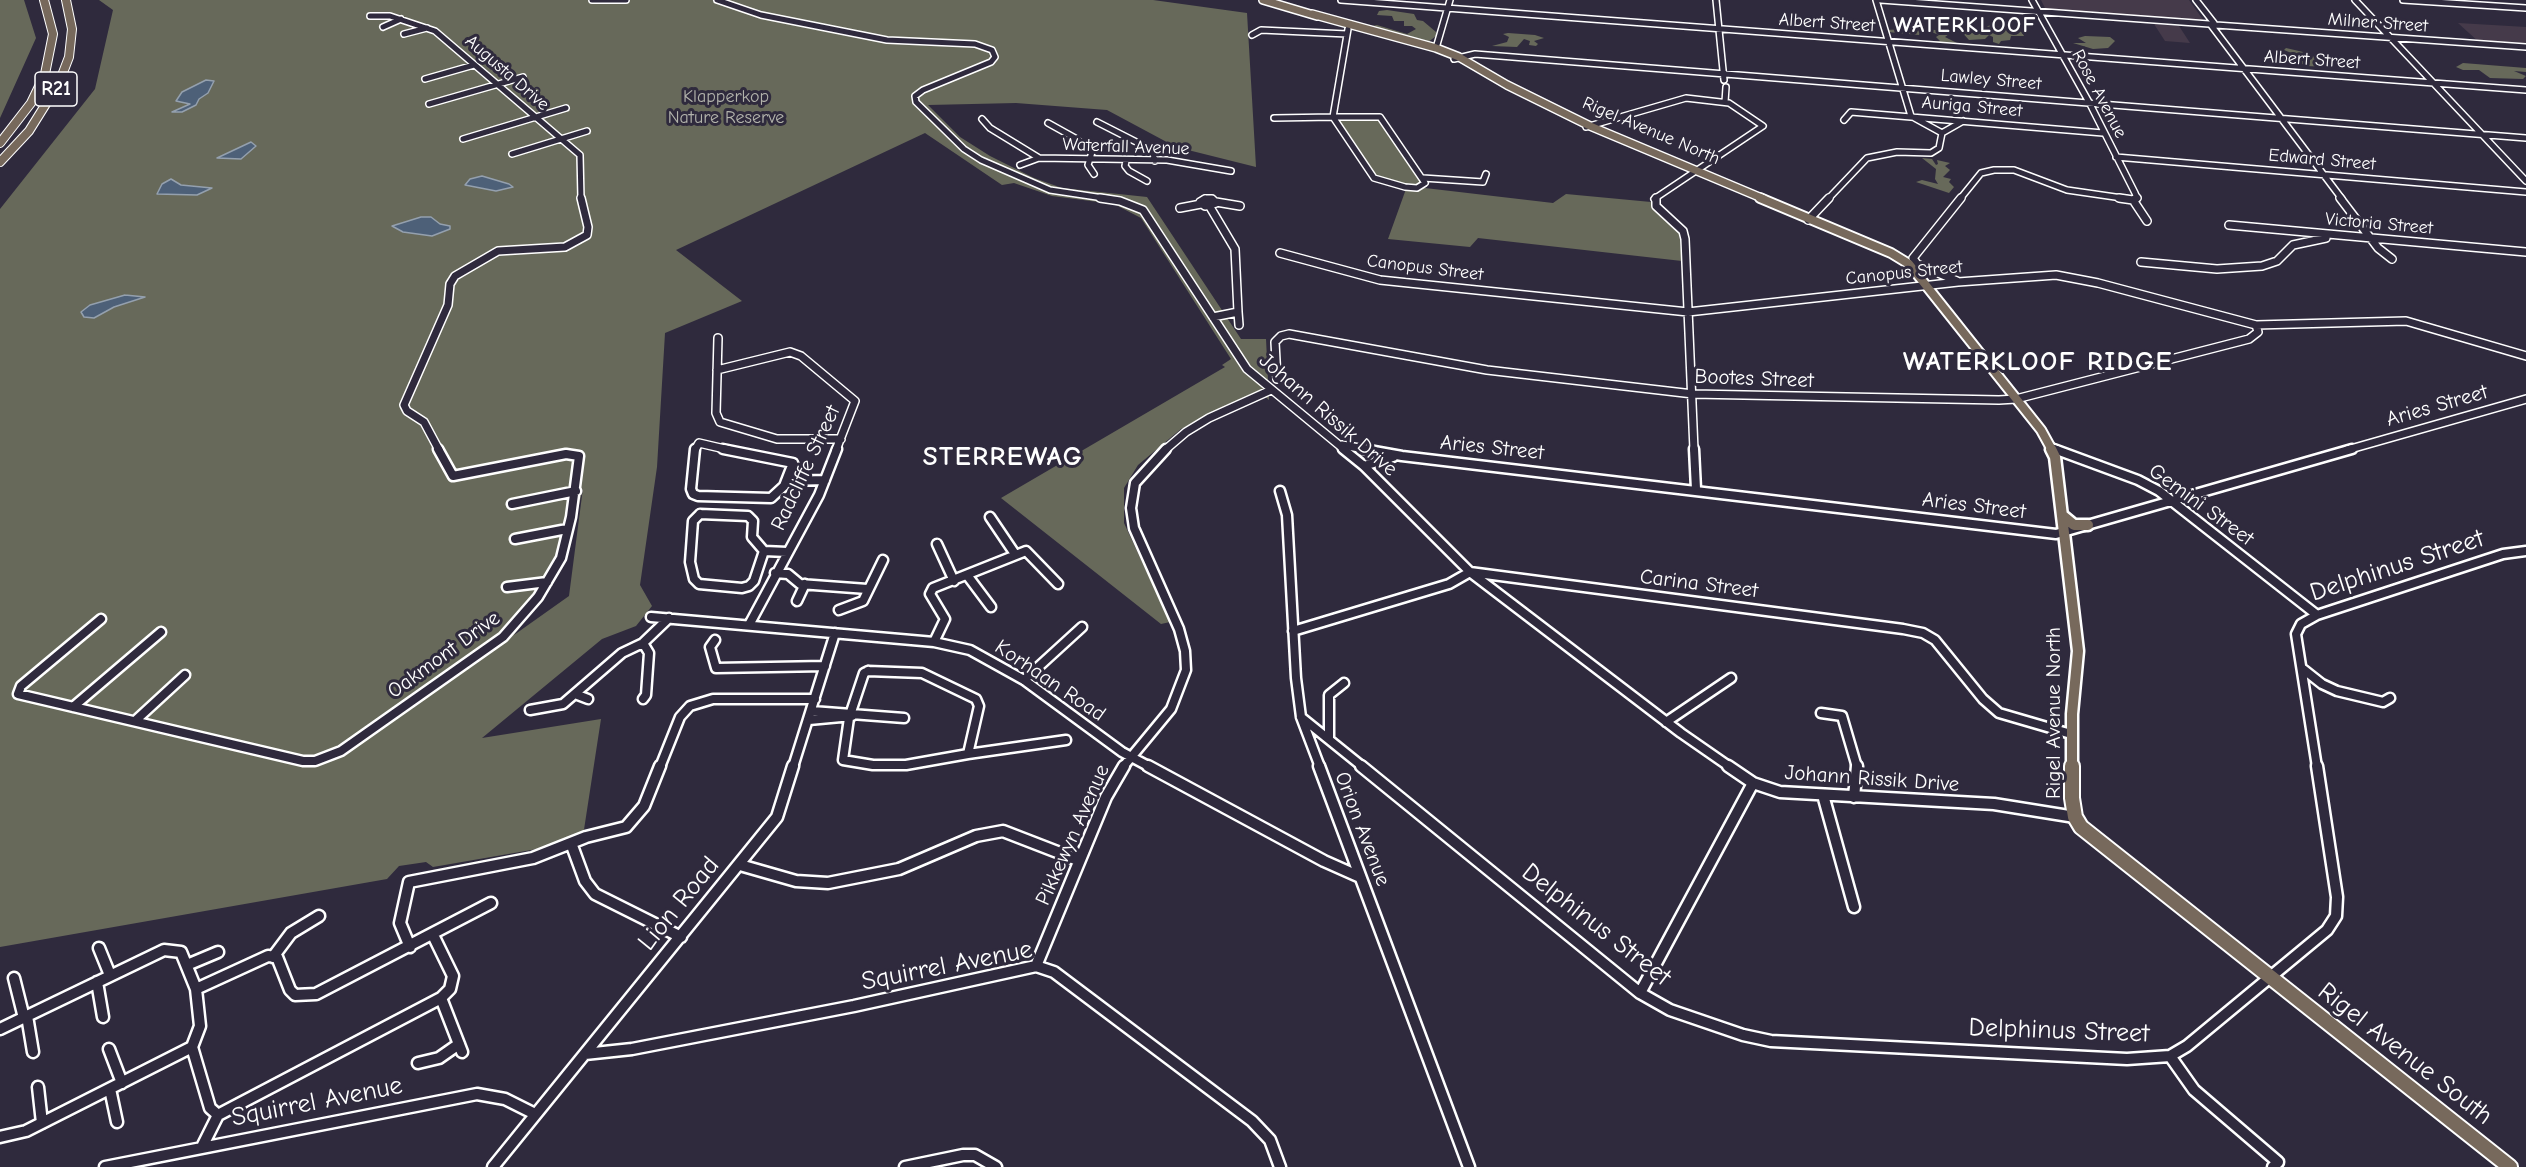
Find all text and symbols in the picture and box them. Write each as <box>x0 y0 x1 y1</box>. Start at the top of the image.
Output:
street label: Albert Street <box>1778 9 1876 37</box>
street label: Milner Street <box>2327 9 2429 37</box>
district label: WATERKLOOF <box>1893 13 2037 39</box>
street label: Augusta Drive <box>460 31 554 115</box>
street label: Rose Avenue <box>2067 46 2131 142</box>
street label: Albert Street <box>2263 46 2361 74</box>
street label: Lawley Street <box>1940 65 2042 95</box>
road number: R21 <box>35 72 77 106</box>
park label: Klapperkop Nature Reserve <box>668 86 784 128</box>
street label: Rigel Avenue North <box>1579 92 1723 170</box>
street label: Auriga Street <box>1921 92 2023 122</box>
street label: Waterfall Avenue <box>1062 134 1190 160</box>
street label: Edward Street <box>2268 145 2376 175</box>
street label: Victoria Street <box>2324 209 2434 239</box>
street label: Canopus Street <box>1366 250 1484 286</box>
street label: Canopus Street <box>1845 256 1963 290</box>
district label: WATERKLOOF RIDGE <box>1903 346 2173 378</box>
street label: Johann Rissik Drive <box>1254 348 1402 482</box>
street label: Bootes Street <box>1694 364 1814 394</box>
street label: Aries Street <box>2383 380 2491 432</box>
street label: Radcliffe Street <box>766 401 846 535</box>
street label: Aries Street <box>1439 430 1545 466</box>
district label: STERREWAG <box>923 441 1083 473</box>
street label: Gemini Street <box>2144 458 2258 552</box>
street label: Aries Street <box>1921 487 2027 525</box>
street label: Delphinus Street <box>2306 523 2488 609</box>
street label: Carina Street <box>1638 564 1760 604</box>
street label: Oakmont Drive <box>383 606 505 704</box>
street label: Rigel Avenue North <box>2041 627 2067 799</box>
street label: Korhaan Road <box>990 635 1110 727</box>
street label: Johann Rissik Drive <box>1784 760 1960 798</box>
street label: Pikkewyn Avenue <box>1031 761 1115 909</box>
street label: Orion Avenue <box>1329 768 1395 890</box>
street label: Lion Road <box>632 851 726 957</box>
street label: Delphinus Street <box>1515 857 1677 993</box>
street label: Squirrel Avenue <box>859 934 1035 998</box>
street label: Rigel Avenue South <box>2311 976 2499 1132</box>
street label: Delphinus Street <box>1968 1012 2150 1050</box>
street label: Squirrel Avenue <box>229 1070 405 1134</box>

